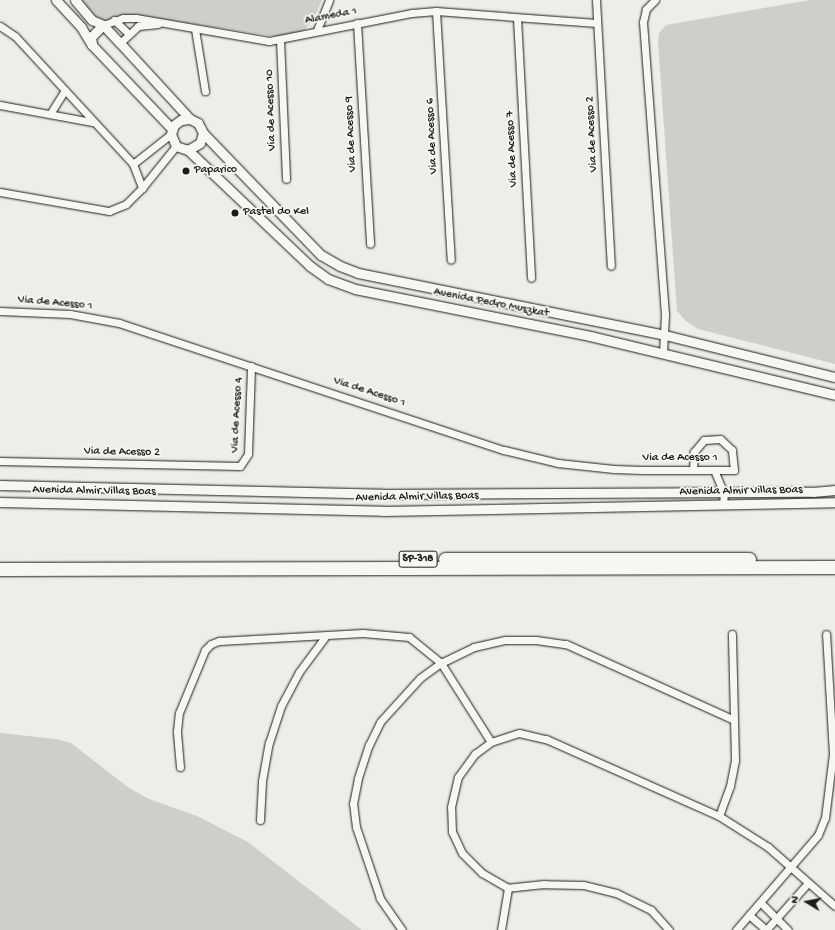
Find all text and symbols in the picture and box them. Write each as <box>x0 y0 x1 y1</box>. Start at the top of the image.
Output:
street label: Alameda 1 <box>304 5 358 29</box>
street label: Via de Acesso 10 <box>263 69 281 151</box>
street label: Via de Acesso 9 <box>343 96 361 172</box>
street label: Via de Acesso 2 <box>584 96 602 172</box>
street label: Via de Acesso 6 <box>424 98 442 174</box>
street label: Via de Acesso 7 <box>504 111 522 187</box>
place label: Paparico <box>194 164 237 178</box>
marker: Paparico <box>181 166 191 176</box>
place label: Pastel do Kel <box>243 206 309 220</box>
marker: Pastel do Kel <box>230 208 240 218</box>
street label: Avenida Pedro Muszkat <box>432 286 550 322</box>
street label: Via de Acesso 1 <box>17 294 93 314</box>
street label: Via de Acesso 1 <box>331 375 407 411</box>
street label: Via de Acesso 4 <box>229 377 247 453</box>
street label: Via de Acesso 2 <box>84 445 160 461</box>
street label: Via de Acesso 1 <box>643 452 717 466</box>
street label: Avenida Almir Villas Boas <box>32 484 156 500</box>
street label: Avenida Almir Villas Boas <box>679 484 803 500</box>
street label: Avenida Almir Villas Boas <box>355 490 479 506</box>
road number: SP-318 <box>398 550 438 568</box>
north arrow <box>787 882 827 922</box>
text: N <box>789 895 802 904</box>

